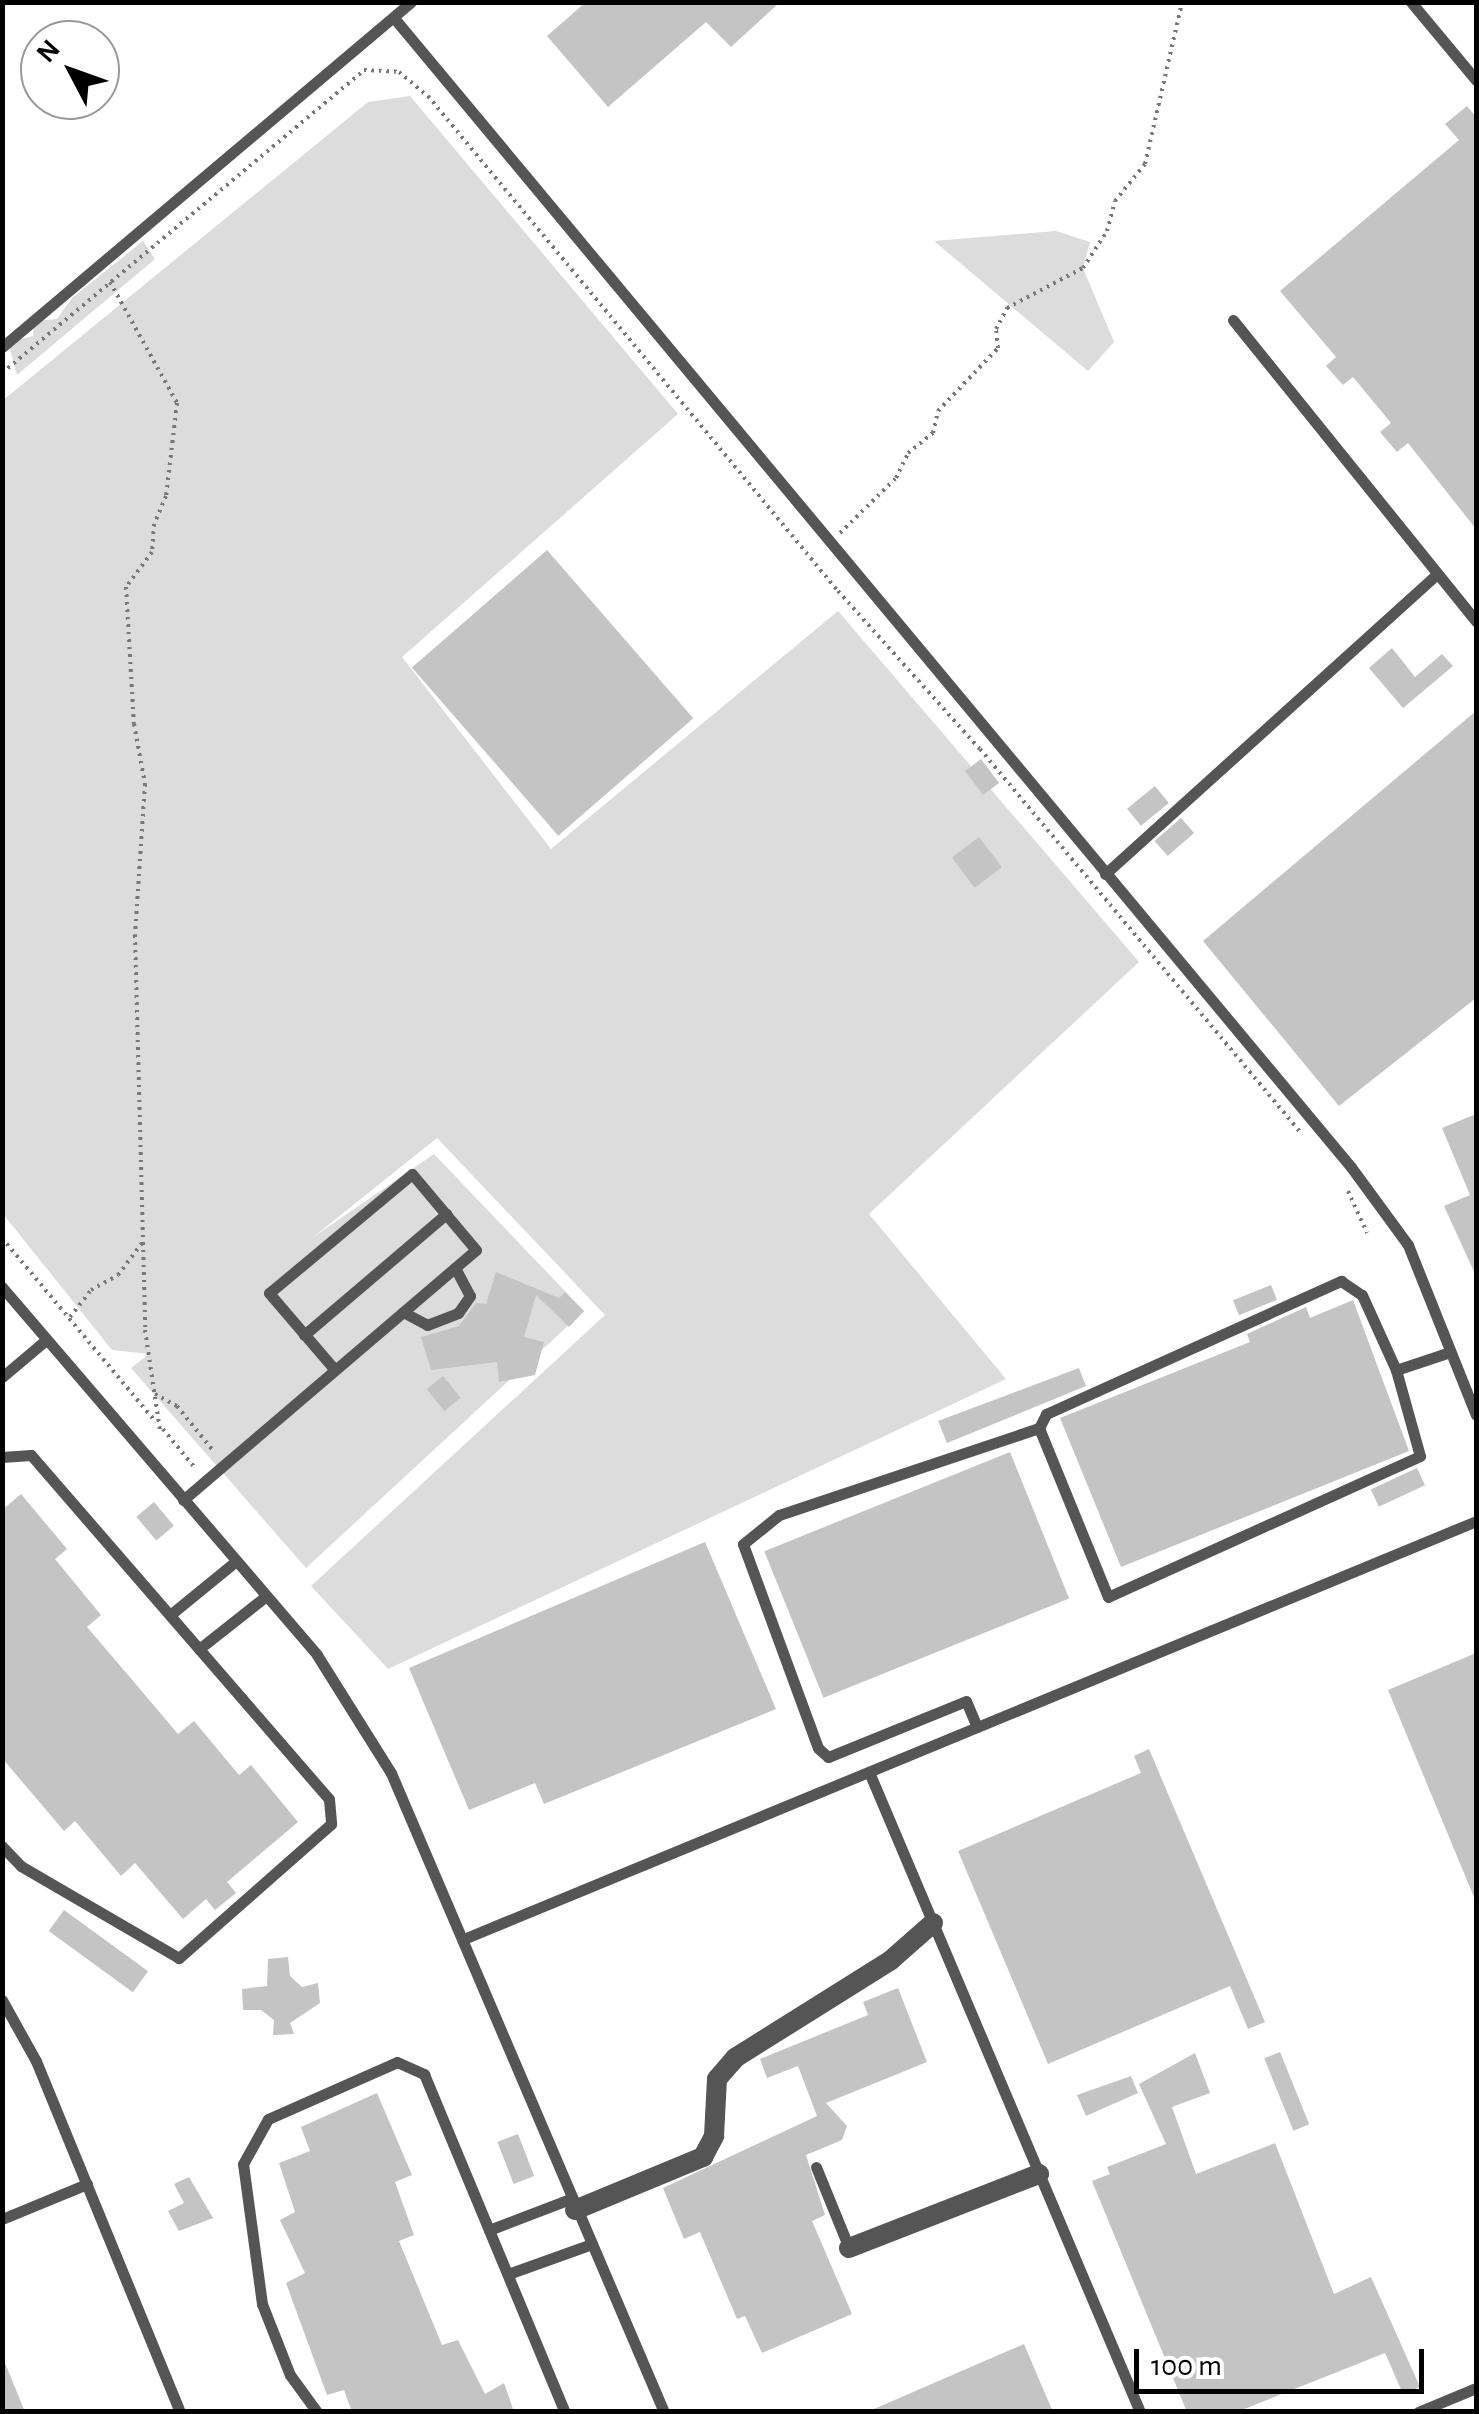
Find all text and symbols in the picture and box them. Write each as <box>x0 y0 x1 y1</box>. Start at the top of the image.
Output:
north arrow <box>20 20 120 120</box>
text: N <box>32 35 66 68</box>
scale bar <box>1139 2329 1429 2391</box>
text: 100 m <box>1151 2351 1222 2381</box>

